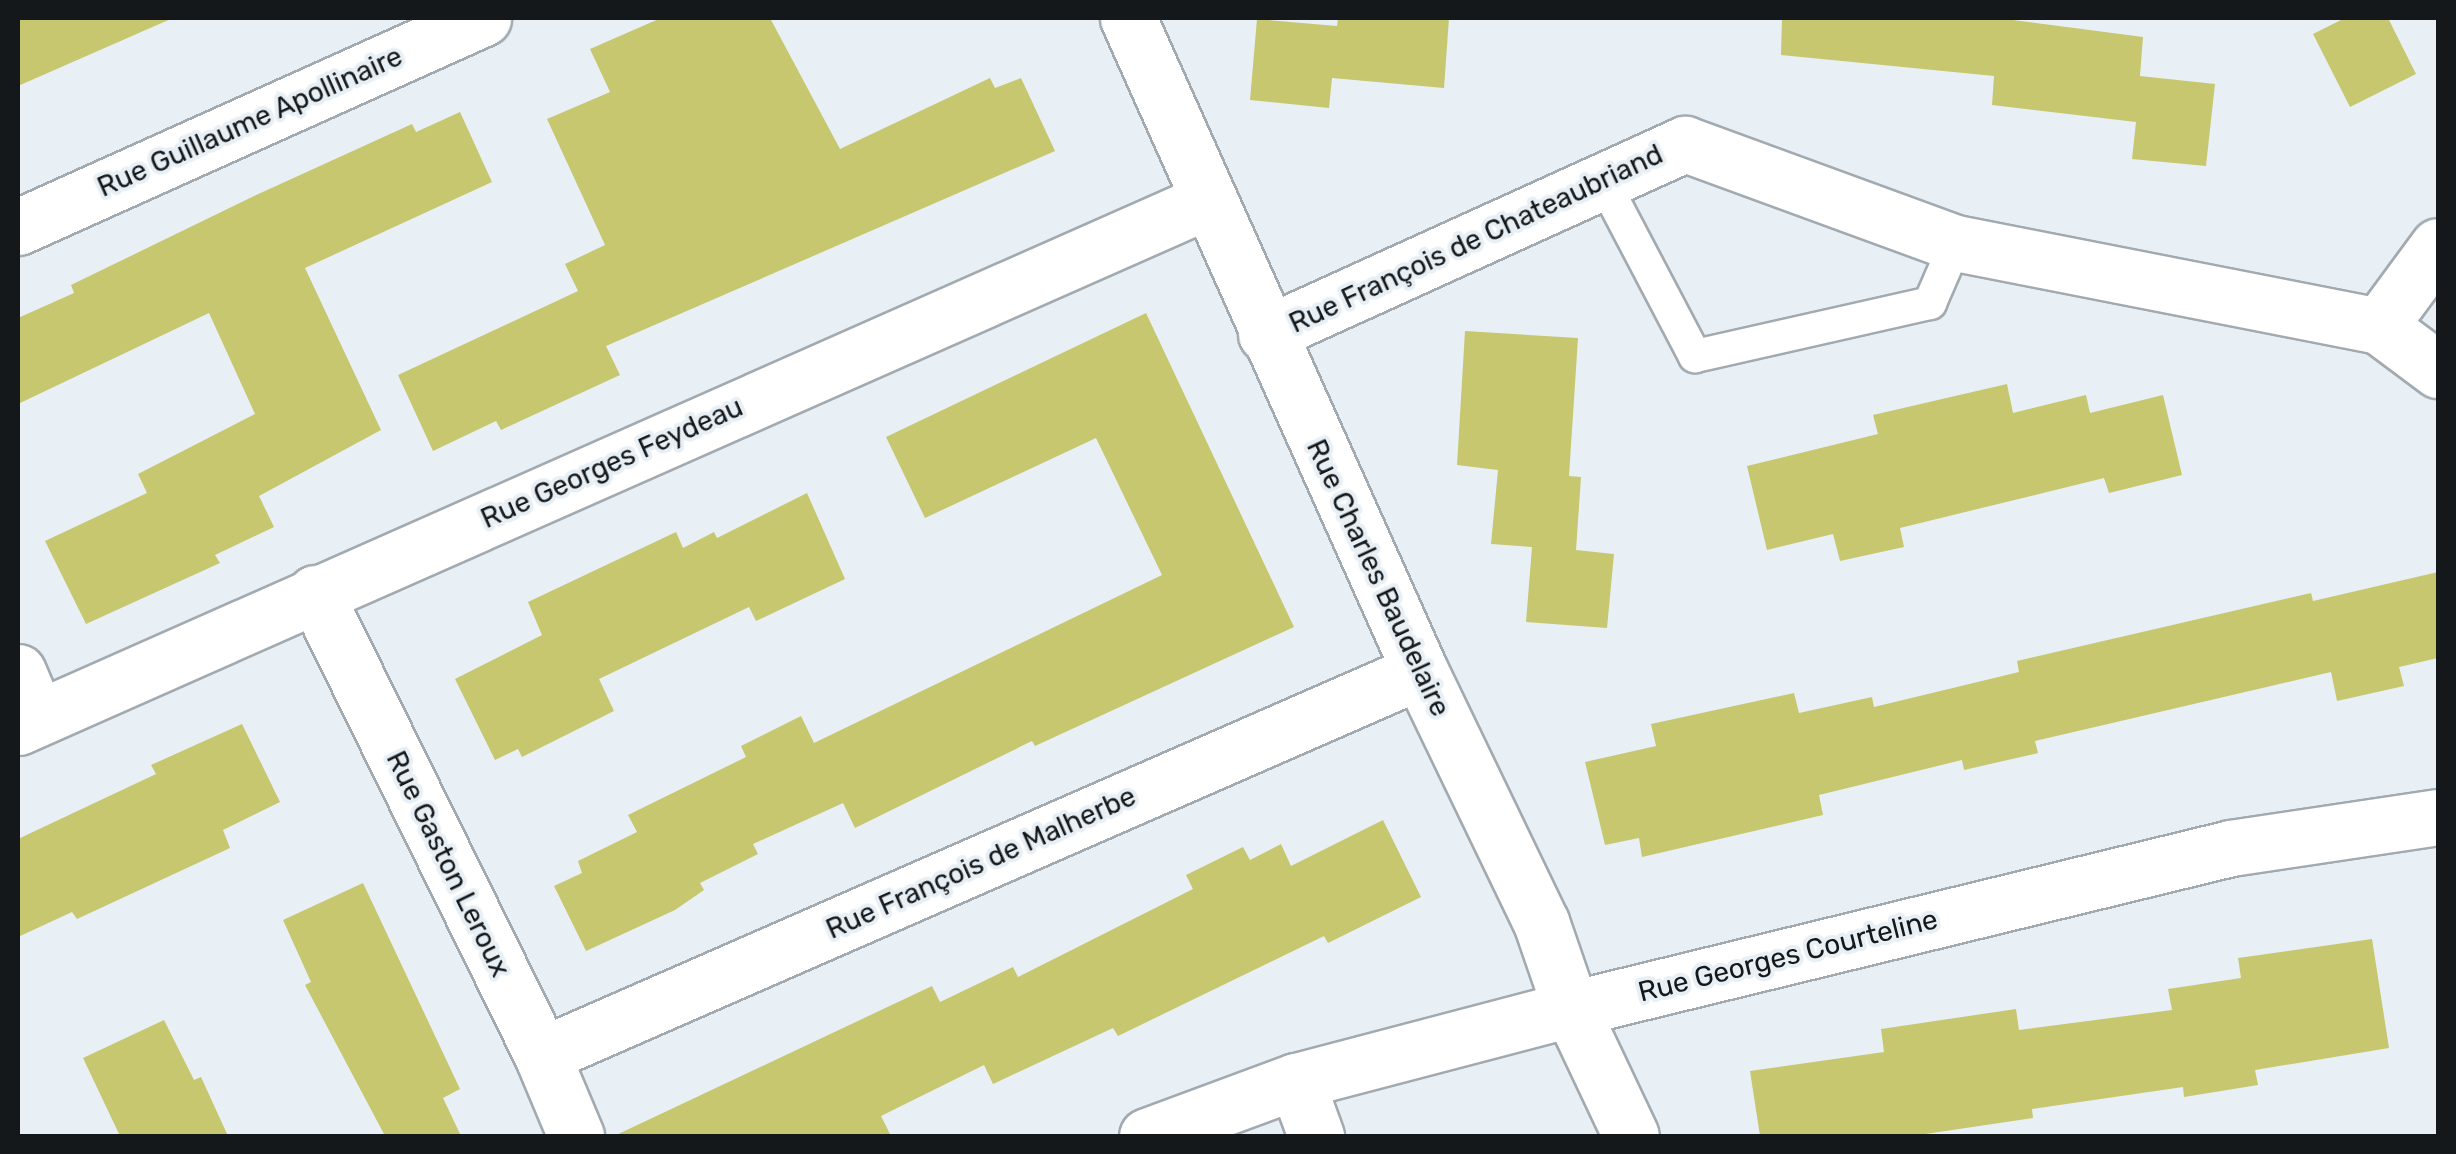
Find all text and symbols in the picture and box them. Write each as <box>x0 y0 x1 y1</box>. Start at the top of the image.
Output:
street label: Rue Guillaume Apollinaire <box>92 39 408 205</box>
street label: Rue François de Chateaubriand <box>1284 137 1668 341</box>
street label: Rue Georges Feydeau <box>476 390 748 536</box>
street label: Rue Charles Baudelaire <box>1299 434 1457 722</box>
street label: Rue Gaston Leroux <box>379 746 517 982</box>
street label: Rue François de Malherbe <box>821 779 1141 947</box>
street label: Rue Georges Courteline <box>1635 903 1941 1009</box>

